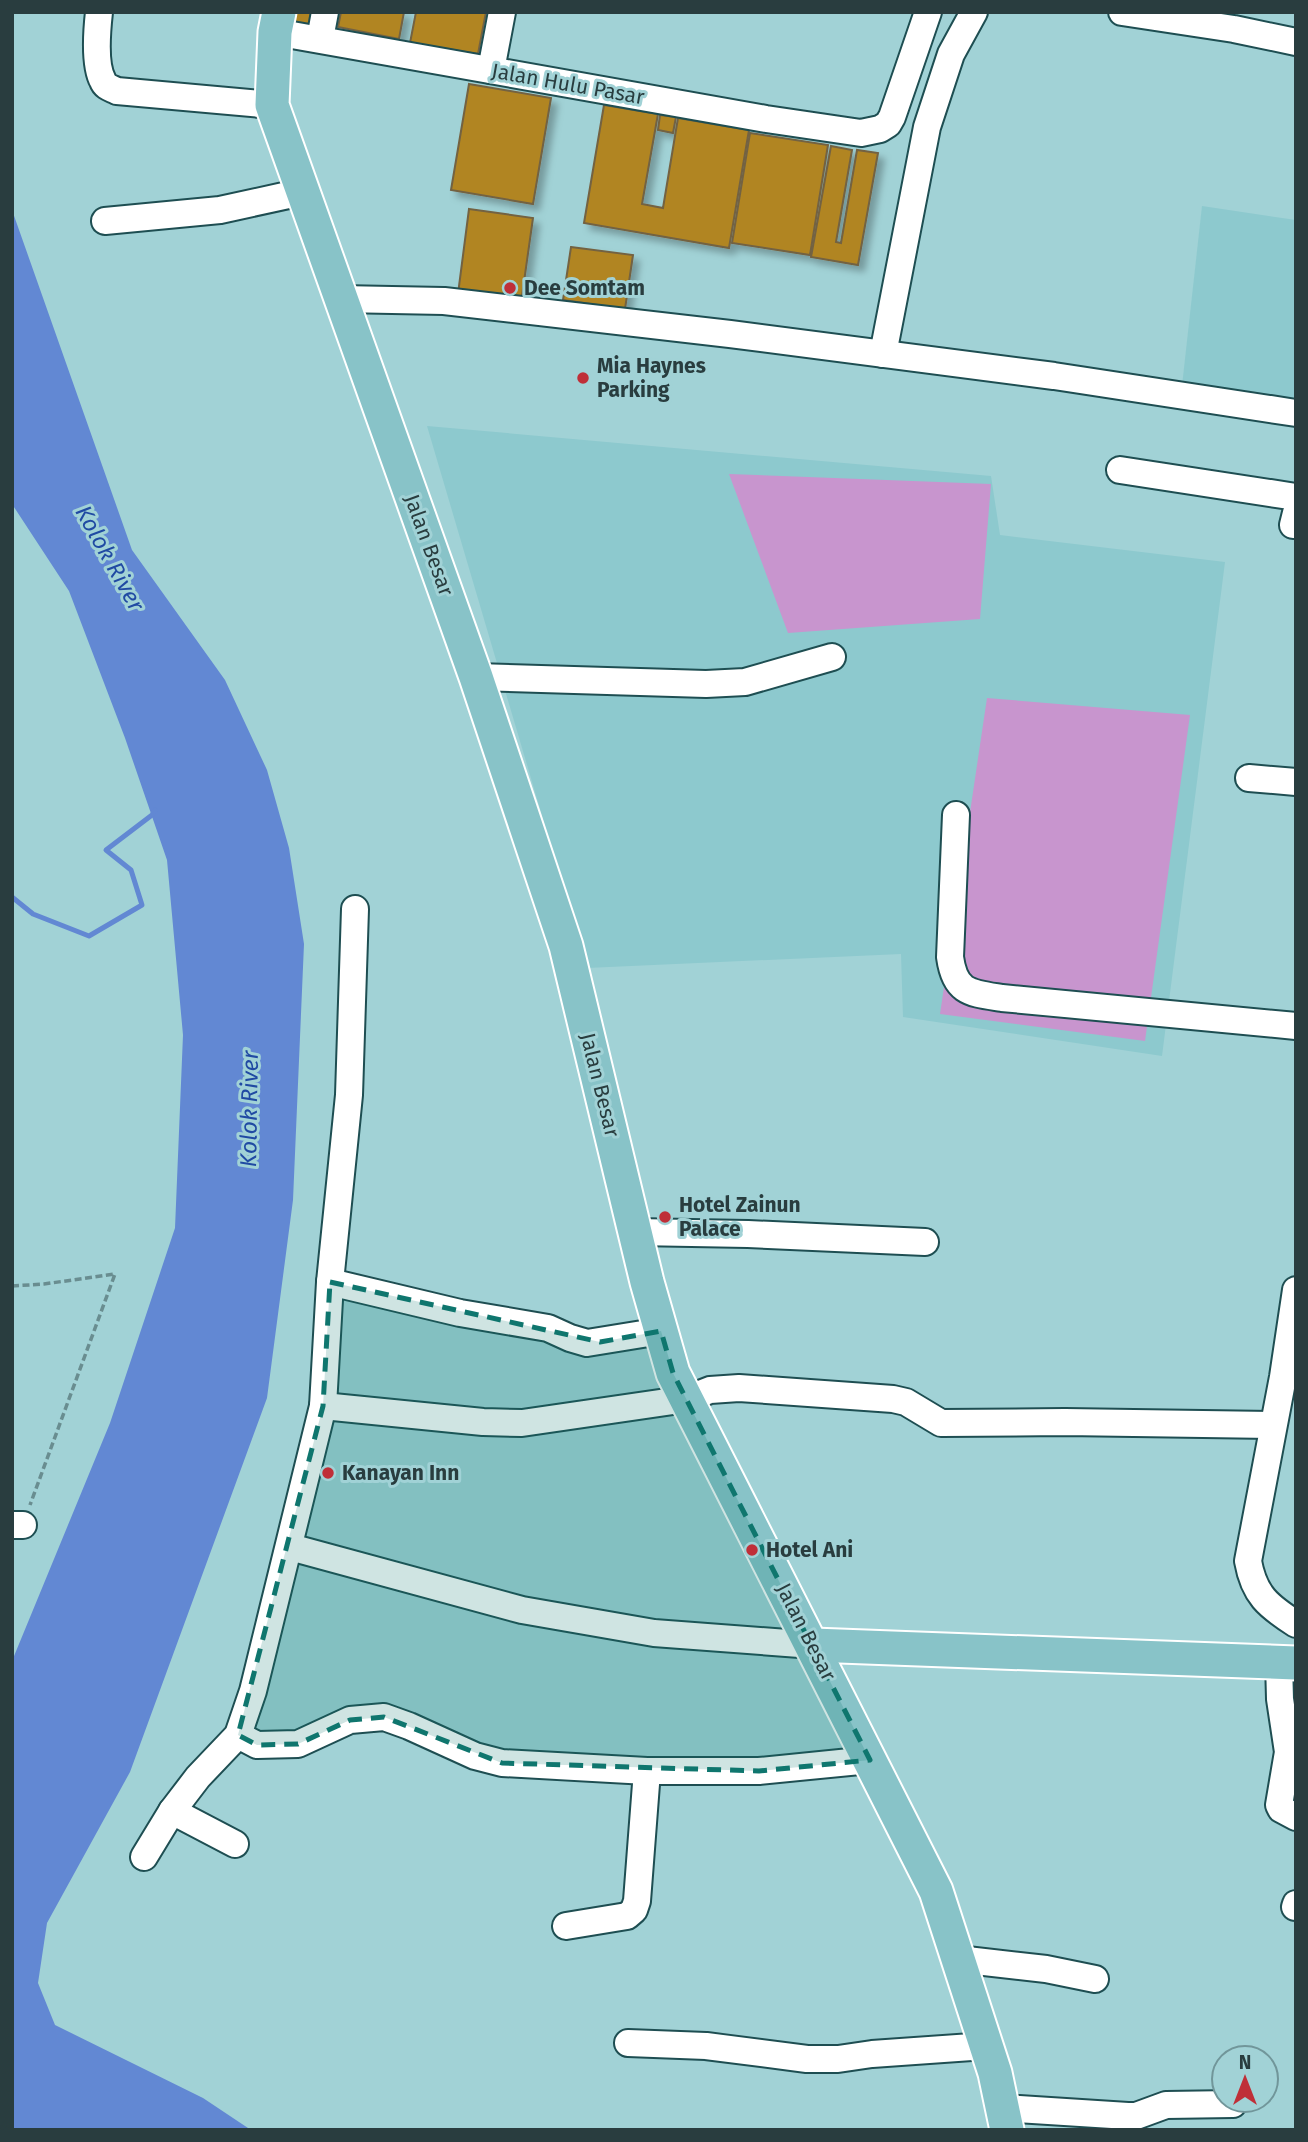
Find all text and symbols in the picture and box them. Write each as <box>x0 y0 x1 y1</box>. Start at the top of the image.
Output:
street label: Jalan Hulu Pasar <box>490 58 646 110</box>
place label: Dee Somtam <box>524 275 645 301</box>
marker: Dee Somtam <box>502 280 518 296</box>
place label: Mia Haynes Parking <box>597 353 706 403</box>
marker: Mia Haynes Parking <box>575 370 591 386</box>
street label: Jalan Besar <box>399 491 459 599</box>
water label: Kolok River <box>69 500 151 617</box>
street label: Jalan Besar <box>575 1030 625 1140</box>
water label: Kolok River <box>234 1049 264 1168</box>
place label: Hotel Zainun Palace <box>679 1192 801 1242</box>
marker: Hotel Zainun Palace <box>657 1209 673 1225</box>
place label: Kanayan Inn <box>342 1460 459 1486</box>
marker: Kanayan Inn <box>320 1465 336 1481</box>
place label: Hotel Ani <box>766 1537 853 1563</box>
marker: Hotel Ani <box>744 1542 760 1558</box>
street label: Jalan Besar <box>770 1579 842 1685</box>
north arrow <box>1210 2044 1280 2114</box>
text: N <box>1239 2051 1251 2074</box>

